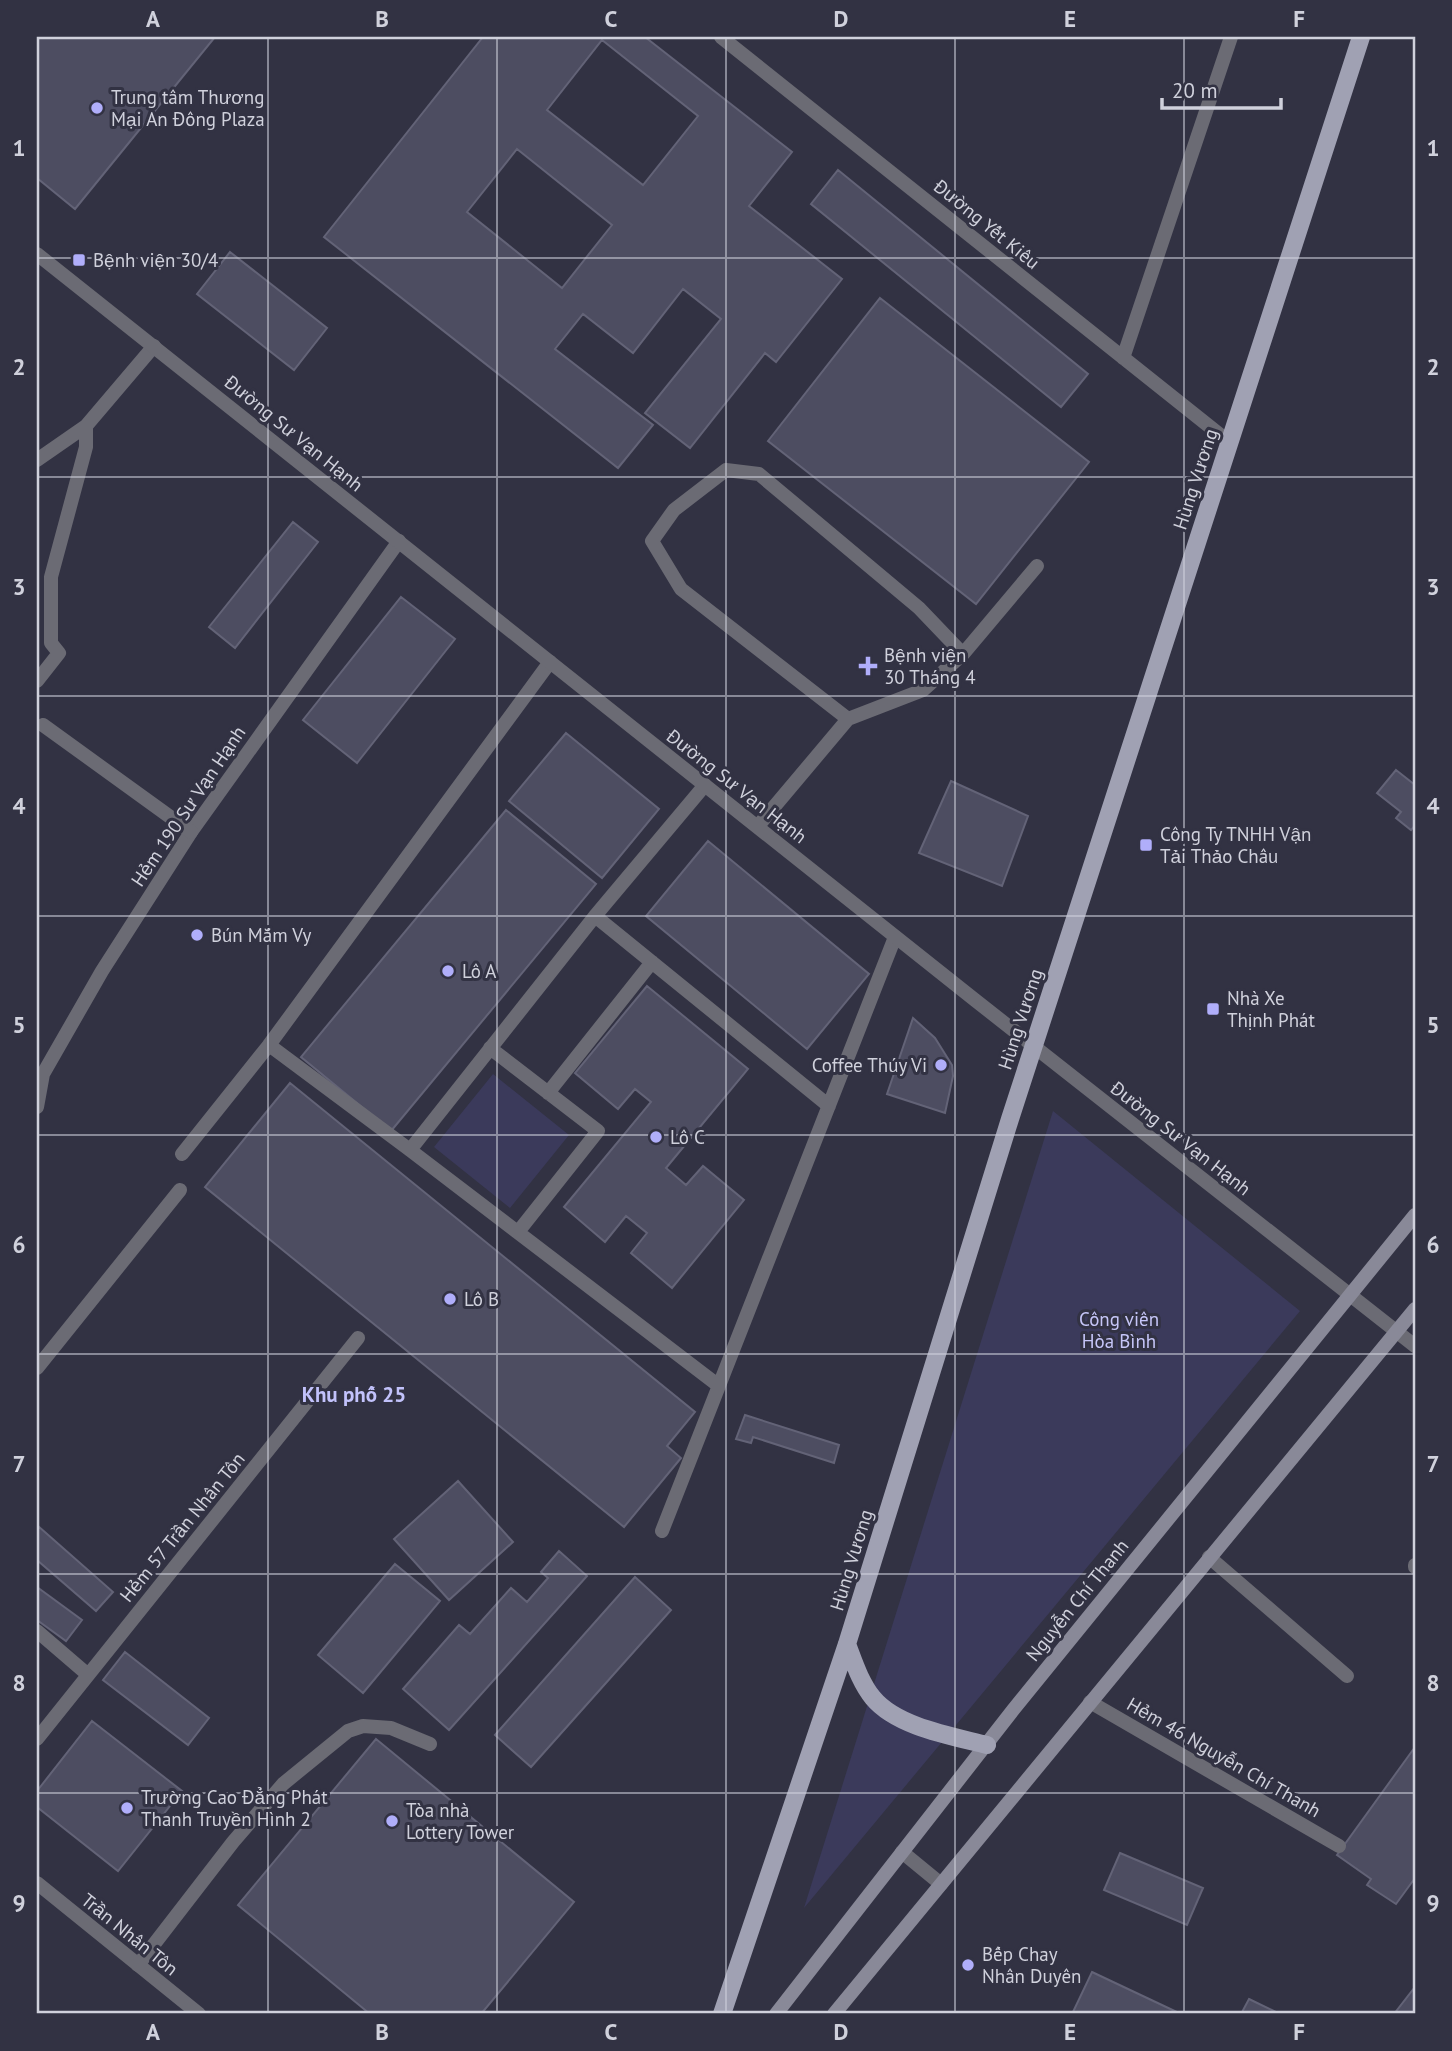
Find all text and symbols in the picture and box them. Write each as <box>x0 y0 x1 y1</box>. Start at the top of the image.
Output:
text: A <box>146 4 160 33</box>
text: B <box>375 4 389 33</box>
text: C <box>605 4 618 33</box>
text: D <box>834 4 848 33</box>
text: E <box>1064 4 1076 33</box>
text: F <box>1293 4 1305 33</box>
scale bar <box>1162 66 1280 110</box>
text: 20 m <box>1172 77 1218 104</box>
place label: Trung tâm Thương Mại An Đông Plaza <box>111 85 265 131</box>
marker: Trung tâm Thương Mại An Đông Plaza <box>89 100 105 116</box>
text: 1 <box>12 133 26 162</box>
text: 1 <box>1426 133 1440 162</box>
street label: Đường Yết Kiêu <box>928 173 1045 274</box>
place label: Bệnh viện 30/4 <box>93 248 218 272</box>
marker: Bệnh viện 30/4 <box>71 252 87 268</box>
text: 2 <box>12 352 26 381</box>
text: 2 <box>1426 352 1440 381</box>
street label: Đường Sư Vạn Hạnh <box>219 369 368 496</box>
street label: Hùng Vương <box>1167 426 1223 532</box>
text: 3 <box>12 572 26 601</box>
text: 3 <box>1426 572 1440 601</box>
place label: Bệnh viện 30 Tháng 4 <box>884 643 976 689</box>
marker: Bệnh viện 30 Tháng 4 <box>858 656 878 676</box>
street label: Hẻm 190 Sư Vạn Hạnh <box>125 721 251 891</box>
street label: Đường Sư Vạn Hạnh <box>661 723 812 848</box>
text: 4 <box>12 791 26 820</box>
text: 4 <box>1426 791 1440 820</box>
place label: Công Ty TNHH Vận Tải Thảo Châu <box>1160 822 1311 868</box>
marker: Công Ty TNHH Vận Tải Thảo Châu <box>1138 837 1154 853</box>
place label: Bún Mắm Vy <box>211 923 312 947</box>
marker: Bún Mắm Vy <box>189 927 205 943</box>
place label: Lô A <box>462 959 496 983</box>
marker: Lô A <box>440 963 456 979</box>
street label: Hùng Vương <box>992 966 1048 1072</box>
place label: Nhà Xe Thịnh Phát <box>1227 986 1315 1032</box>
marker: Nhà Xe Thịnh Phát <box>1205 1001 1221 1017</box>
text: 5 <box>12 1010 26 1039</box>
text: 5 <box>1426 1010 1440 1039</box>
place label: Coffee Thúy Vi <box>812 1053 927 1077</box>
marker: Coffee Thúy Vi <box>933 1057 949 1073</box>
street label: Đường Sư Vạn Hạnh <box>1105 1075 1256 1200</box>
place label: Lô C <box>670 1125 705 1149</box>
marker: Lô C <box>648 1129 664 1145</box>
text: 6 <box>12 1230 26 1259</box>
text: 6 <box>1426 1230 1440 1259</box>
place label: Lô B <box>464 1287 499 1311</box>
marker: Lô B <box>442 1291 458 1307</box>
park label: Công viên Hòa Bình <box>1079 1307 1159 1353</box>
district label: Khu phố 25 <box>302 1381 406 1408</box>
street label: Hẻm 57 Trần Nhân Tôn <box>114 1447 250 1607</box>
text: 7 <box>12 1449 26 1478</box>
text: 7 <box>1426 1449 1440 1478</box>
street label: Hùng Vương <box>824 1506 878 1614</box>
street label: Nguyễn Chí Thanh <box>1020 1534 1134 1666</box>
text: 8 <box>12 1668 26 1697</box>
text: 8 <box>1426 1668 1440 1697</box>
street label: Hẻm 46 Nguyễn Chí Thanh <box>1123 1692 1325 1822</box>
place label: Trường Cao Đẳng Phát Thanh Truyền Hình 2 <box>141 1785 328 1831</box>
place label: Tòa nhà Lottery Tower <box>406 1798 515 1844</box>
marker: Trường Cao Đẳng Phát Thanh Truyền Hình 2 <box>119 1800 135 1816</box>
marker: Tòa nhà Lottery Tower <box>384 1813 400 1829</box>
text: 9 <box>12 1888 26 1917</box>
street label: Trần Nhân Tôn <box>77 1888 183 1980</box>
text: 9 <box>1426 1888 1440 1917</box>
place label: Bếp Chay Nhân Duyên <box>982 1942 1081 1988</box>
marker: Bếp Chay Nhân Duyên <box>960 1957 976 1973</box>
text: A <box>146 2017 160 2046</box>
text: B <box>375 2017 389 2046</box>
text: C <box>605 2017 618 2046</box>
text: D <box>834 2017 848 2046</box>
text: E <box>1064 2017 1076 2046</box>
text: F <box>1293 2017 1305 2046</box>

